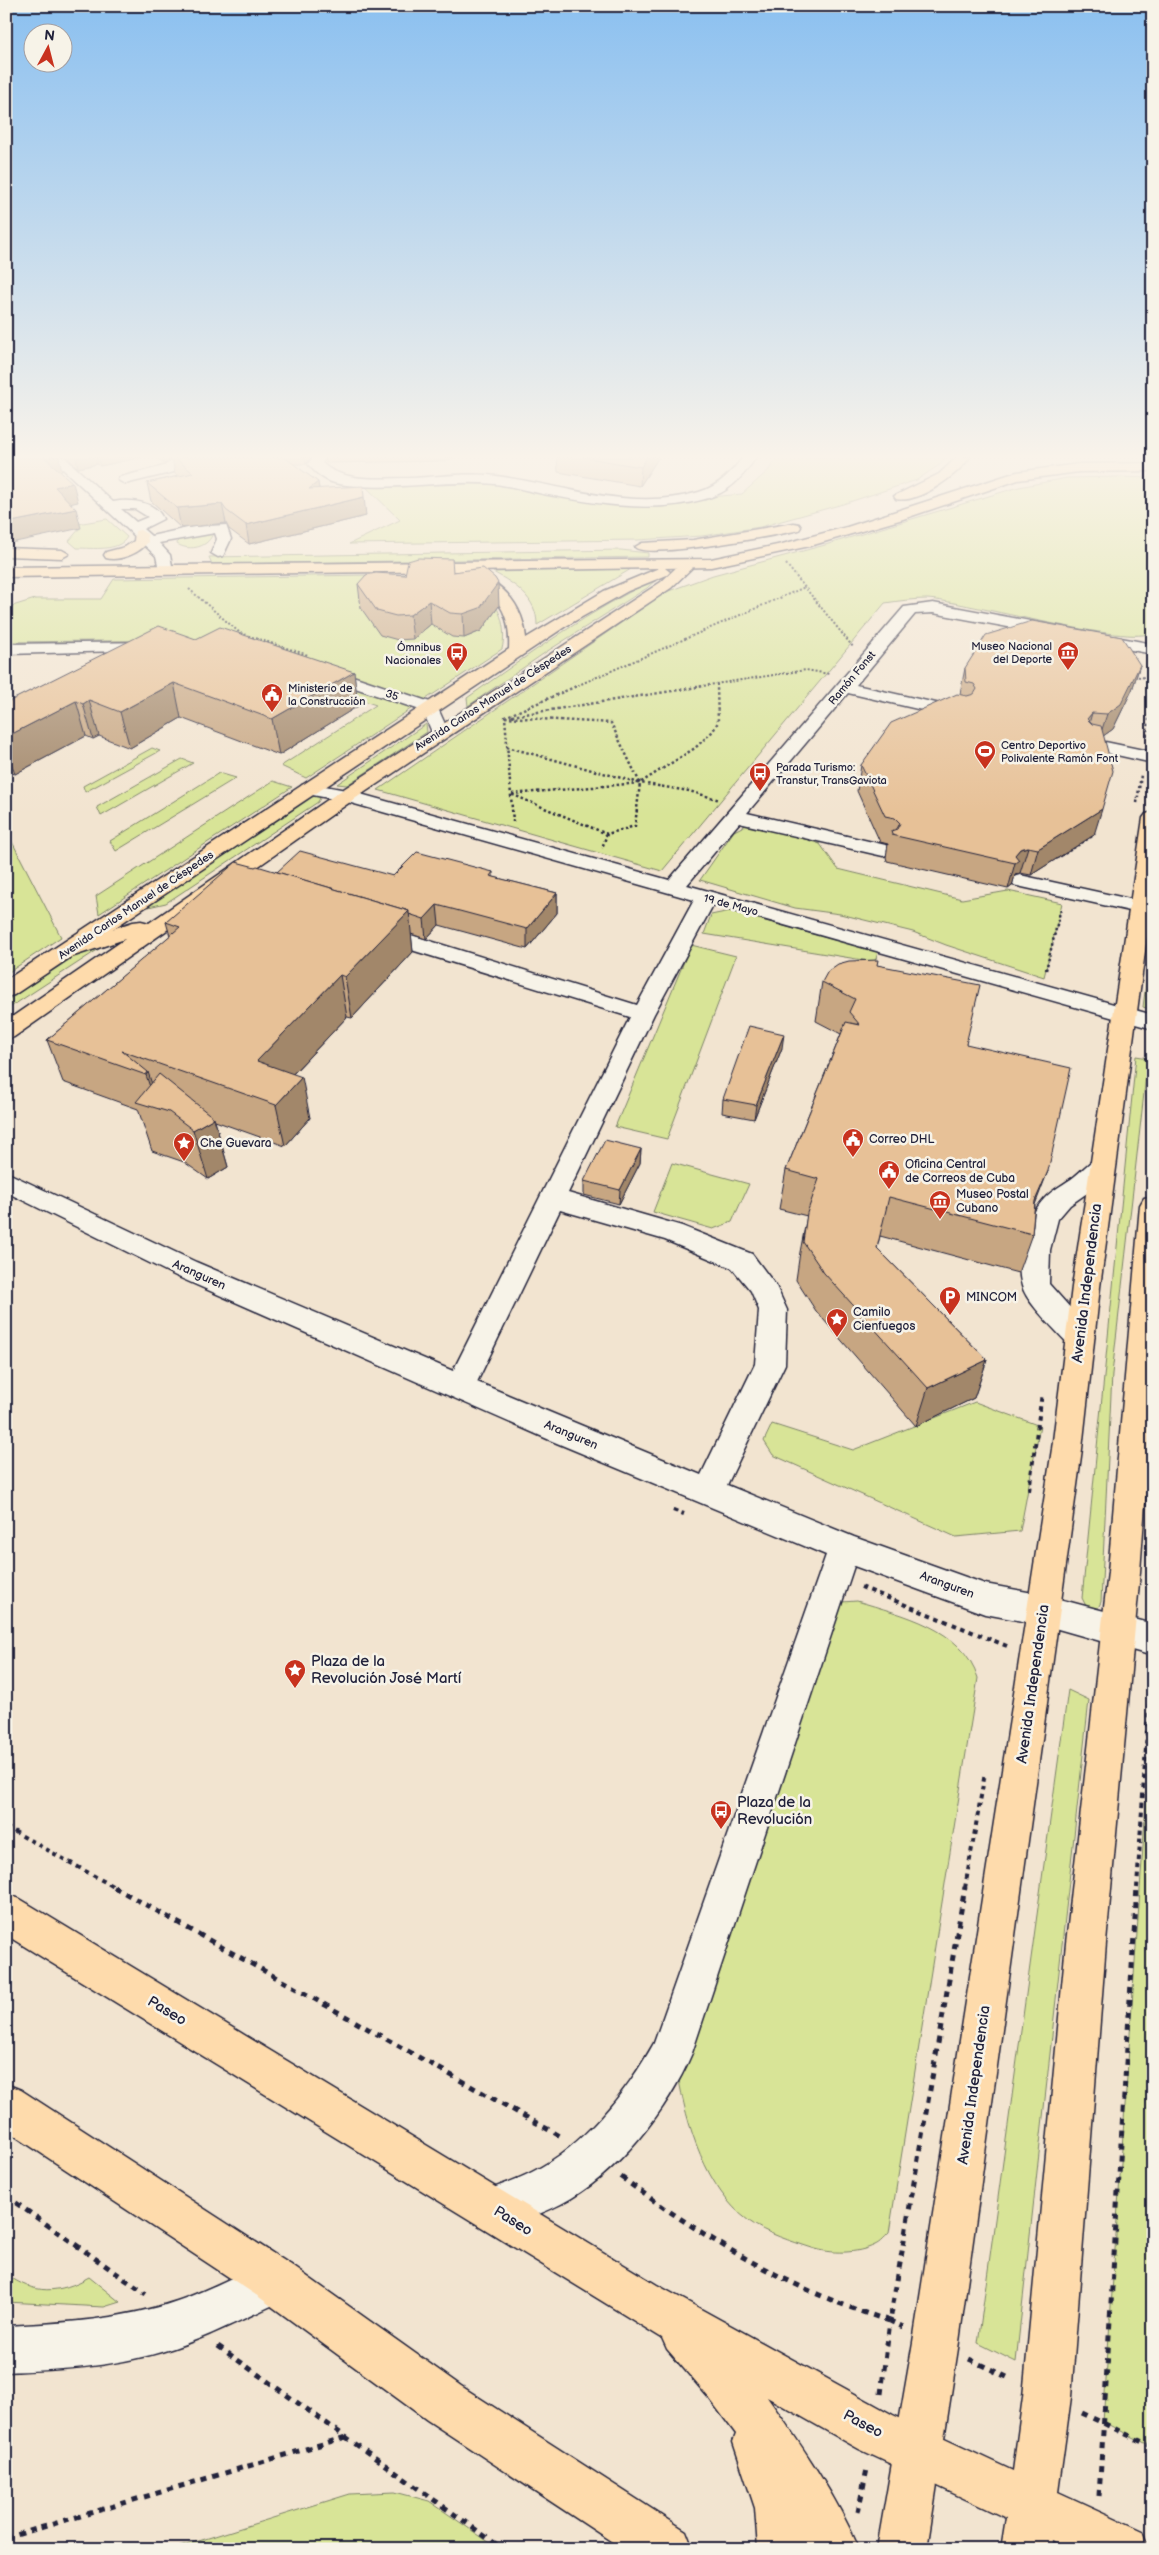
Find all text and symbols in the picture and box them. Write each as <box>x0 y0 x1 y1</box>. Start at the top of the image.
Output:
north arrow <box>22 22 72 72</box>
text: N <box>43 27 56 45</box>
place label: Ómnibus Nacionales <box>385 640 442 667</box>
place label: Museo Nacional del Deporte <box>971 640 1052 666</box>
museum icon: Museo Nacional del Deporte <box>1056 640 1080 671</box>
bus stop icon: Ómnibus Nacionales <box>445 641 469 672</box>
street label: Avenida Carlos Manuel de Céspedes <box>412 642 574 754</box>
street label: Ramón Fonst <box>826 648 879 707</box>
public building icon: Ministerio de la Construcción <box>260 682 284 713</box>
place label: Ministerio de la Construcción <box>288 682 366 708</box>
street label: 35 <box>384 687 400 703</box>
sports icon: Centro Deportivo Polivalente Ramón Font <box>973 739 997 770</box>
place label: Centro Deportivo Polivalente Ramón Font <box>1001 739 1119 765</box>
bus stop icon: Parada Turismo: Transtur, TransGaviota <box>748 761 772 792</box>
place label: Parada Turismo: Transtur, TransGaviota <box>776 761 887 787</box>
street label: Avenida Carlos Manuel de Céspedes <box>56 848 216 962</box>
street label: 19 de Mayo <box>702 891 760 919</box>
public building icon: Correo DHL <box>841 1127 865 1158</box>
place icon: Che Guevara <box>172 1131 196 1162</box>
place label: Correo DHL <box>869 1132 934 1147</box>
place label: Che Guevara <box>200 1136 272 1151</box>
place label: Oficina Central de Correos de Cuba <box>905 1157 1015 1186</box>
public building icon: Oficina Central de Correos de Cuba <box>877 1159 901 1190</box>
place label: Museo Postal Cubano <box>956 1187 1029 1216</box>
museum icon: Museo Postal Cubano <box>928 1189 952 1220</box>
street label: Avenida Independencia <box>1068 1202 1106 1364</box>
street label: Aranguren <box>170 1257 228 1293</box>
parking icon: MINCOM <box>938 1285 962 1316</box>
place label: MINCOM <box>966 1290 1017 1305</box>
place label: Camilo Cienfuegos <box>853 1305 915 1334</box>
place icon: Camilo Cienfuegos <box>825 1307 849 1338</box>
street label: Aranguren <box>542 1417 600 1453</box>
street label: Aranguren <box>918 1568 976 1602</box>
street label: Avenida Independencia <box>1012 1603 1054 1765</box>
place label: Plaza de la Revolución José Martí <box>311 1652 462 1688</box>
place icon: Plaza de la Revolución José Martí <box>283 1658 307 1689</box>
place label: Plaza de la Revolución <box>737 1793 812 1829</box>
bus stop icon: Plaza de la Revolución <box>709 1799 733 1830</box>
street label: Paseo <box>144 1992 190 2030</box>
street label: Avenida Independencia <box>953 2004 995 2166</box>
street label: Paseo <box>490 2202 536 2240</box>
street label: Paseo <box>840 2406 886 2442</box>

